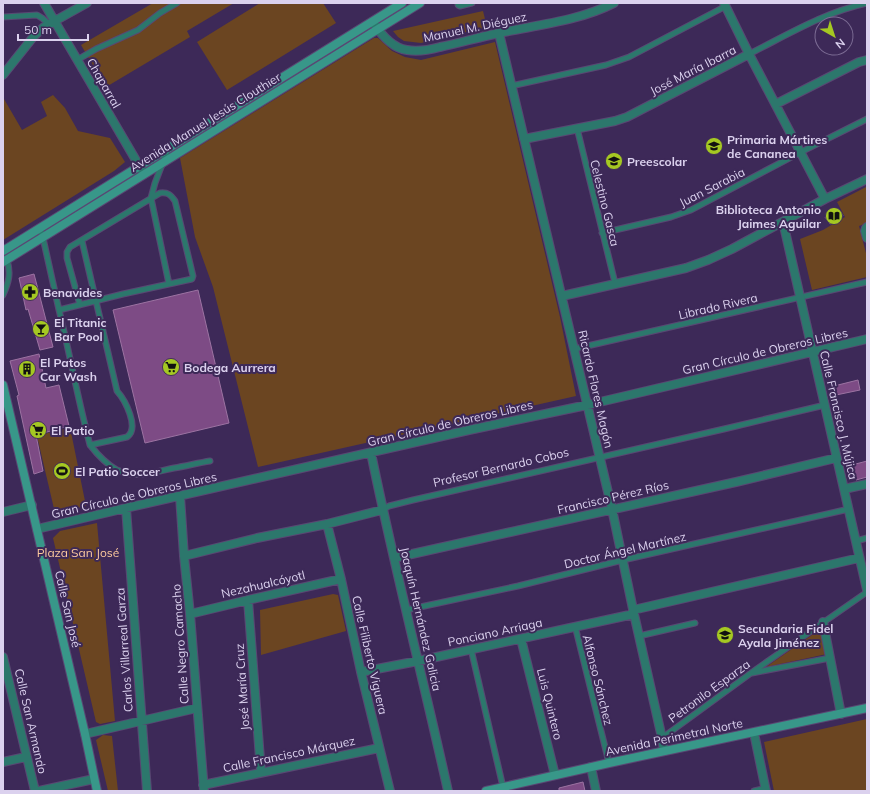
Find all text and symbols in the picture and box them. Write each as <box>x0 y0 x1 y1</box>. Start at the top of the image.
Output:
street label: Manuel M. Diéguez <box>422 9 528 45</box>
scale bar <box>18 16 88 42</box>
north arrow <box>814 16 854 56</box>
text: 50 m <box>24 22 52 37</box>
text: N <box>833 36 848 52</box>
street label: José María Ibarra <box>647 42 739 98</box>
street label: Chaparral <box>84 55 124 111</box>
street label: Avenida Manuel Jesús Clouthier <box>127 69 284 175</box>
place label: Primaria Mártires de Cananea <box>727 132 827 161</box>
school or university icon: Primaria Mártires de Cananea <box>704 136 724 156</box>
school or university icon: Preescolar <box>604 151 624 171</box>
place label: Preescolar <box>627 154 687 169</box>
street label: Celestino Gasca <box>587 158 623 248</box>
street label: Juan Sarabia <box>677 164 747 210</box>
place label: Biblioteca Antonio Jaimes Aguilar <box>716 202 821 231</box>
library icon: Biblioteca Antonio Jaimes Aguilar <box>824 206 844 226</box>
pharmacy icon: Benavides <box>20 282 40 302</box>
place label: Benavides <box>43 285 102 300</box>
street label: Librado Rivera <box>677 290 759 322</box>
place label: El Titanic Bar Pool <box>54 315 107 344</box>
bar icon: El Titanic Bar Pool <box>31 319 51 339</box>
street label: Gran Círculo de Obreros Libres <box>681 325 849 377</box>
street label: Ricardo Flores Magón <box>575 329 617 449</box>
street label: Calle Francisco J. Mújica <box>817 349 861 481</box>
place label: El Patos Car Wash <box>40 355 97 384</box>
supermarket icon: Bodega Aurrera <box>161 357 181 377</box>
building icon: El Patos Car Wash <box>17 359 37 379</box>
place label: Bodega Aurrera <box>184 360 276 375</box>
street label: Gran Círculo de Obreros Libres <box>366 397 534 449</box>
supermarket icon: El Patio <box>28 420 48 440</box>
place label: El Patio <box>51 423 95 438</box>
street label: Profesor Bernardo Cobos <box>432 444 570 490</box>
sports icon: El Patio Soccer <box>52 461 72 481</box>
place label: El Patio Soccer <box>75 464 160 479</box>
street label: Gran Círculo de Obreros Libres <box>50 469 218 521</box>
street label: Francisco Pérez Ríos <box>556 477 670 517</box>
street label: Doctor Ángel Martínez <box>562 529 688 571</box>
park label: Plaza San José <box>37 545 119 560</box>
street label: Joaquín Hernández Galicia <box>397 546 445 692</box>
street label: Nezahualcóyotl <box>220 567 306 601</box>
street label: Calle San José <box>52 569 84 649</box>
street label: Calle Negro Camacho <box>168 583 192 705</box>
street label: Carlos Villarreal Garza <box>112 587 136 713</box>
street label: Calle Filiberto Viguera <box>349 594 391 716</box>
street label: Ponciano Arriaga <box>446 615 544 649</box>
place label: Secundaria Fidel Ayala Jiménez <box>738 621 833 650</box>
school or university icon: Secundaria Fidel Ayala Jiménez <box>715 625 735 645</box>
street label: Alfonso Sánchez <box>579 633 617 727</box>
street label: José María Cruz <box>231 643 253 731</box>
street label: Petronilo Esparza <box>665 656 753 726</box>
street label: Calle San Armando <box>12 667 50 775</box>
street label: Luis Quintero <box>534 667 566 741</box>
street label: Avenida Perimetral Norte <box>604 715 744 759</box>
street label: Calle Francisco Márquez <box>221 733 357 775</box>

